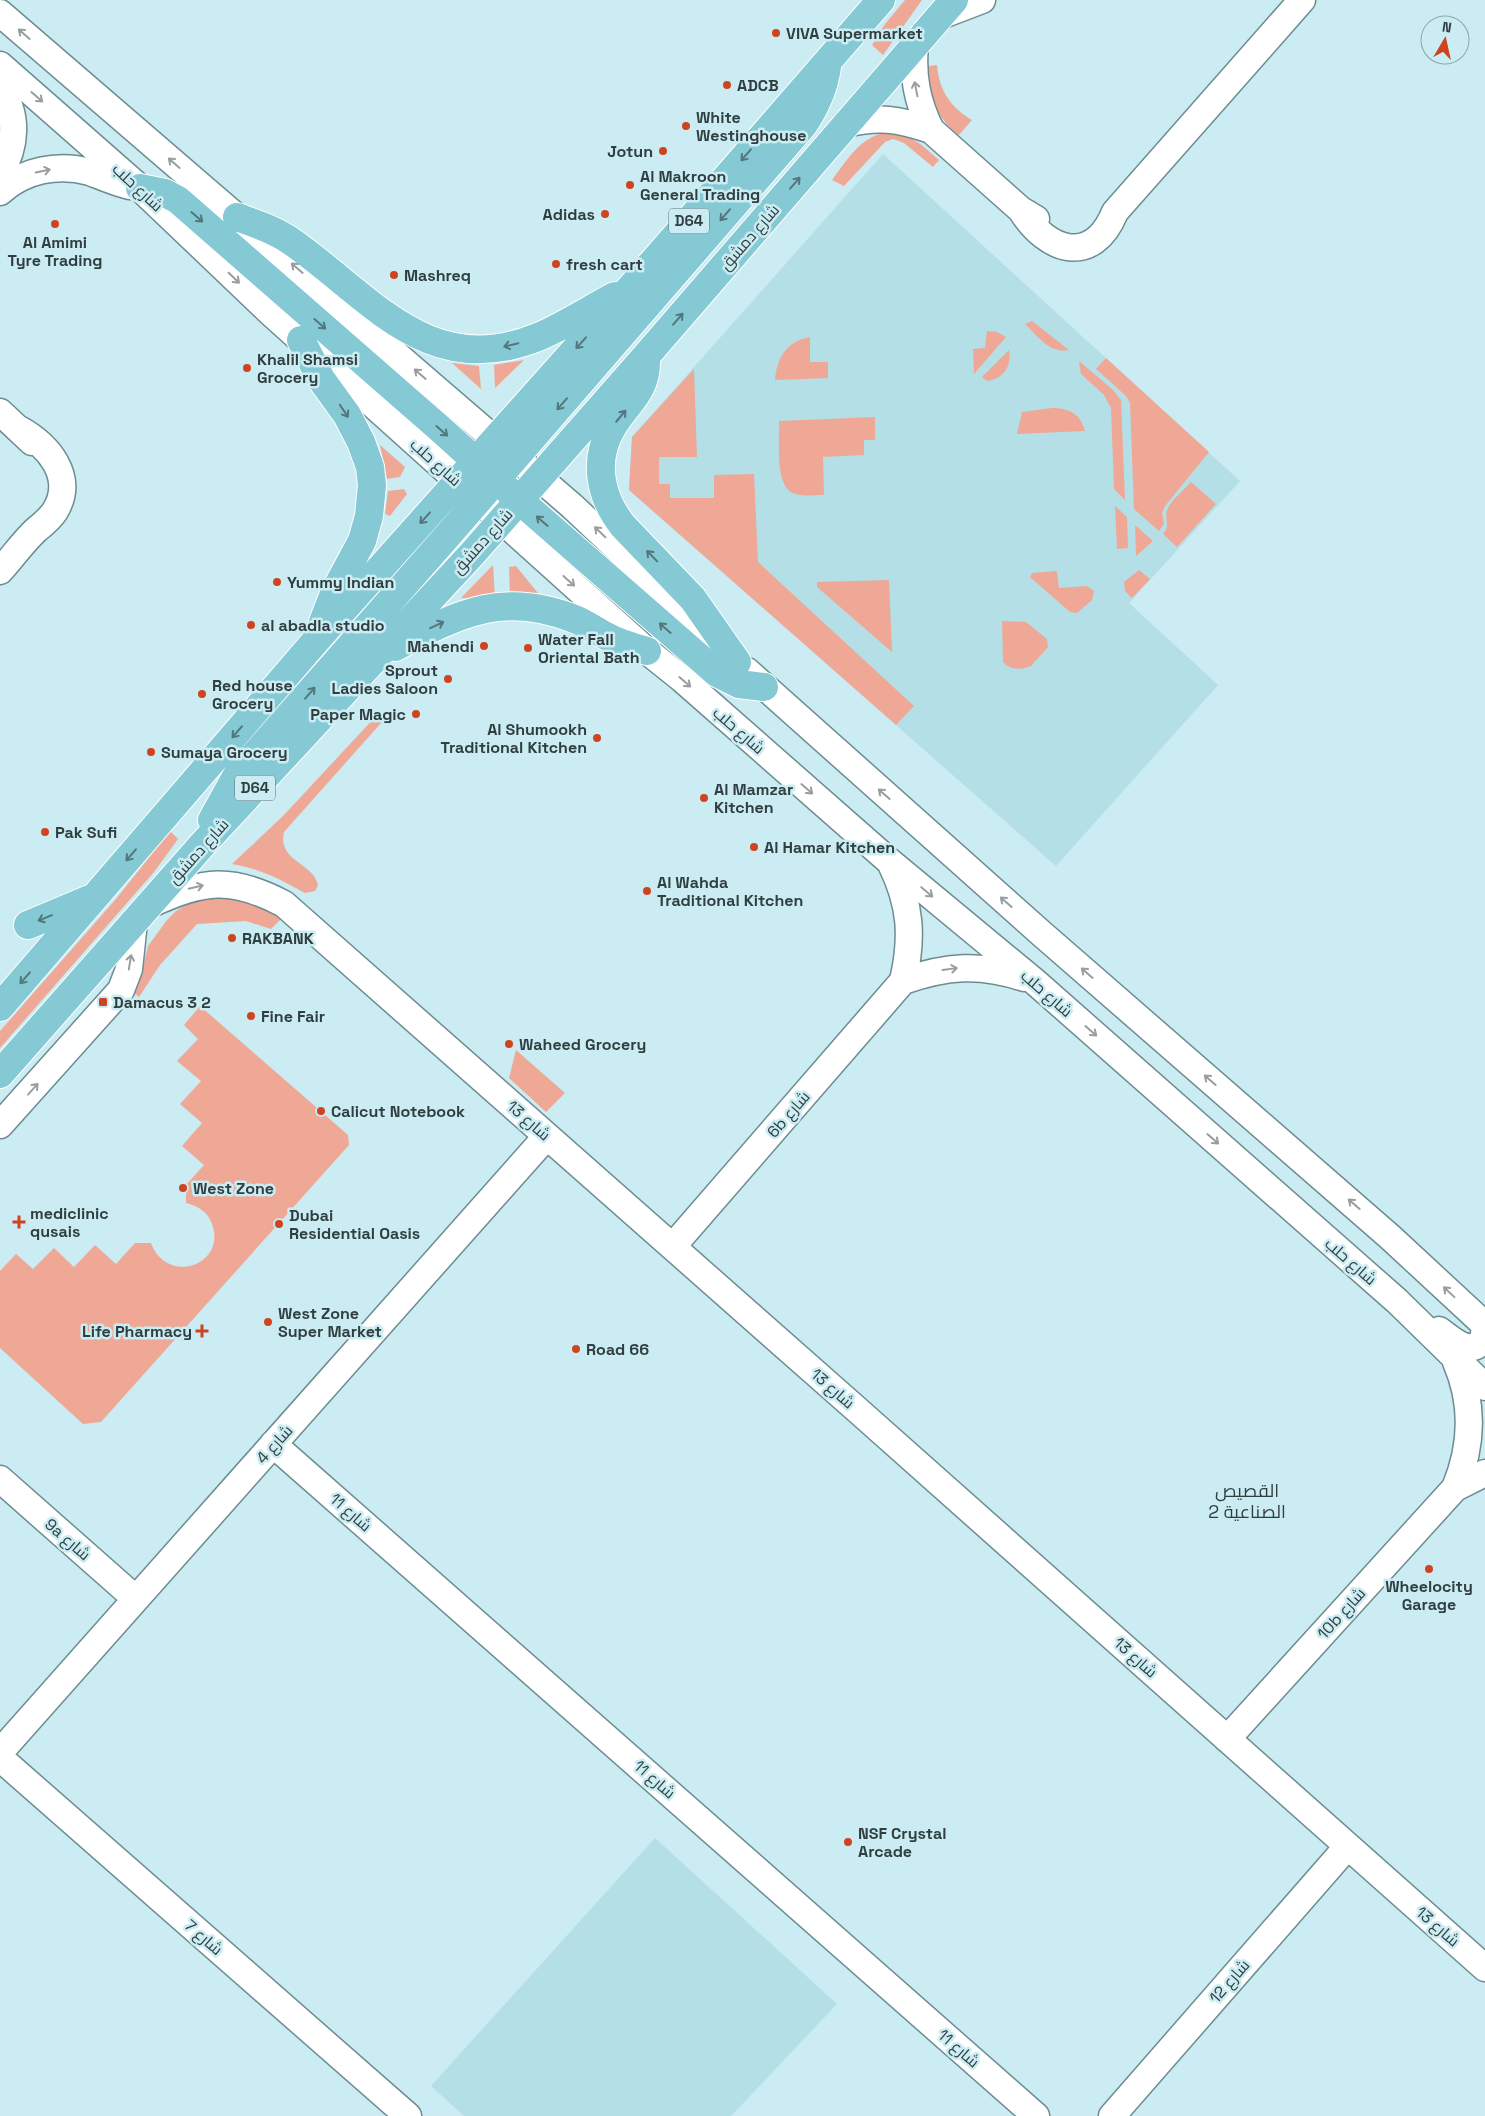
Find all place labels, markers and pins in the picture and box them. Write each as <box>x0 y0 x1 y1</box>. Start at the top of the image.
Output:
place label: VIVA Supermarket <box>786 23 923 44</box>
marker: VIVA Supermarket <box>770 27 782 39</box>
place label: ADCB <box>737 75 779 96</box>
marker: ADCB <box>721 79 733 91</box>
place label: White Westinghouse <box>696 107 806 146</box>
marker: White Westinghouse <box>680 120 692 132</box>
place label: Jotun <box>607 141 653 162</box>
marker: Jotun <box>657 145 669 157</box>
place label: Al Makroon General Trading <box>640 166 760 205</box>
marker: Al Makroon General Trading <box>624 179 636 191</box>
place label: Adidas <box>543 204 595 225</box>
marker: Adidas <box>599 208 611 220</box>
marker: Al Amimi Tyre Trading <box>49 218 61 230</box>
place label: Al Amimi Tyre Trading <box>7 232 103 271</box>
place label: fresh cart <box>566 254 643 275</box>
marker: fresh cart <box>550 258 562 270</box>
place label: Mashreq <box>404 265 471 286</box>
marker: Mashreq <box>388 269 400 281</box>
place label: Khalil Shamsi Grocery <box>257 349 358 388</box>
marker: Khalil Shamsi Grocery <box>241 362 253 374</box>
place label: Yummy Indian <box>287 572 394 593</box>
marker: Yummy Indian <box>271 576 283 588</box>
place label: al abadla studio <box>261 615 385 636</box>
marker: al abadla studio <box>245 619 257 631</box>
place label: Water Fall Oriental Bath <box>538 629 640 668</box>
place label: Mahendi <box>407 636 474 657</box>
marker: Mahendi <box>478 640 490 652</box>
marker: Water Fall Oriental Bath <box>522 642 534 654</box>
place label: Sprout Ladies Saloon <box>331 660 438 699</box>
marker: Sprout Ladies Saloon <box>442 673 454 685</box>
place label: Red house Grocery <box>212 675 293 714</box>
marker: Red house Grocery <box>196 688 208 700</box>
place label: Paper Magic <box>310 704 406 725</box>
marker: Paper Magic <box>410 708 422 720</box>
place label: Al Shumookh Traditional Kitchen <box>441 719 587 758</box>
marker: Al Shumookh Traditional Kitchen <box>591 732 603 744</box>
place label: Sumaya Grocery <box>161 742 288 763</box>
marker: Sumaya Grocery <box>145 746 157 758</box>
place label: Al Mamzar Kitchen <box>714 779 793 818</box>
marker: Al Mamzar Kitchen <box>698 792 710 804</box>
place label: Pak Sufi <box>55 822 117 843</box>
marker: Pak Sufi <box>39 826 51 838</box>
place label: Al Hamar Kitchen <box>764 837 895 858</box>
marker: Al Hamar Kitchen <box>748 841 760 853</box>
place label: Al Wahda Traditional Kitchen <box>657 872 803 911</box>
marker: Al Wahda Traditional Kitchen <box>641 885 653 897</box>
place label: RAKBANK <box>242 928 314 949</box>
marker: RAKBANK <box>226 932 238 944</box>
place label: Damacus 3 2 <box>113 992 211 1013</box>
marker: Damacus 3 2 <box>97 996 109 1008</box>
place label: Fine Fair <box>261 1006 325 1027</box>
marker: Fine Fair <box>245 1010 257 1022</box>
place label: Waheed Grocery <box>519 1034 646 1055</box>
marker: Waheed Grocery <box>503 1038 515 1050</box>
place label: Calicut Notebook <box>331 1101 465 1122</box>
marker: Calicut Notebook <box>315 1105 327 1117</box>
place label: West Zone <box>193 1178 274 1199</box>
marker: West Zone <box>177 1182 189 1194</box>
place label: mediclinic qusais <box>30 1203 109 1242</box>
place label: Dubai Residential Oasis <box>289 1205 420 1244</box>
marker: mediclinic qusais <box>12 1215 26 1229</box>
marker: Dubai Residential Oasis <box>273 1218 285 1230</box>
place label: West Zone Super Market <box>278 1303 382 1342</box>
marker: West Zone Super Market <box>262 1316 274 1328</box>
place label: Life Pharmacy <box>82 1321 192 1342</box>
marker: Life Pharmacy <box>196 1325 208 1337</box>
place label: Road 66 <box>586 1339 649 1360</box>
marker: Road 66 <box>570 1343 582 1355</box>
marker: Wheelocity Garage <box>1423 1563 1435 1575</box>
place label: Wheelocity Garage <box>1385 1576 1473 1615</box>
place label: NSF Crystal Arcade <box>858 1823 947 1862</box>
marker: NSF Crystal Arcade <box>842 1836 854 1848</box>

